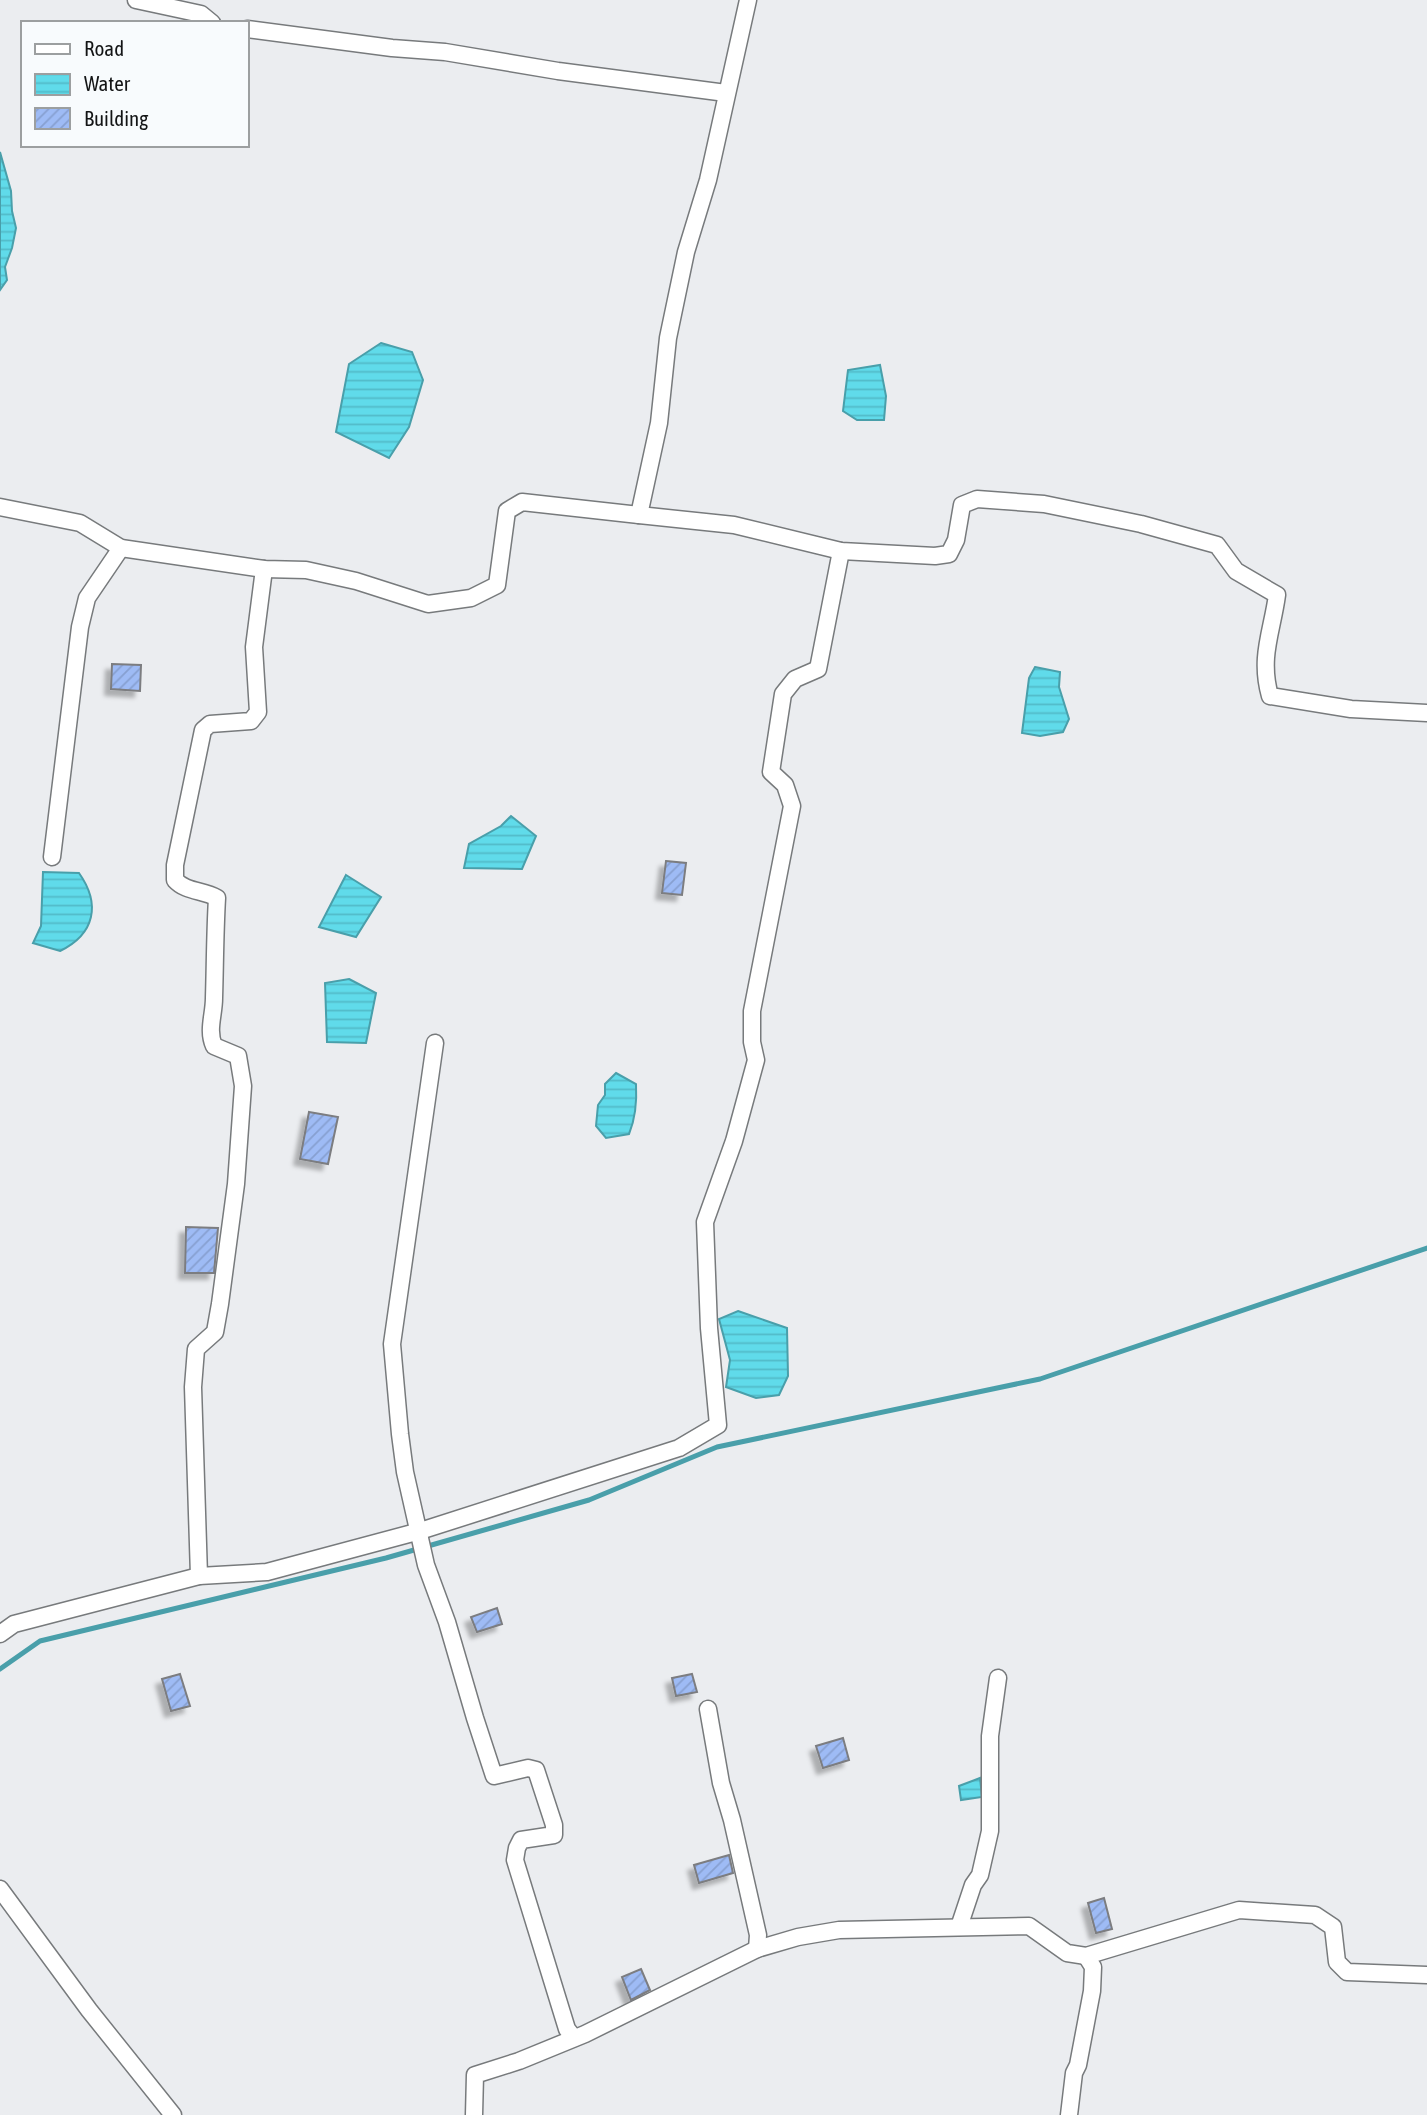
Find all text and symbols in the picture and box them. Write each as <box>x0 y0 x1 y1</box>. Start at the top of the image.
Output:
legend <box>21 21 248 147</box>
text: Road <box>84 36 124 60</box>
text: Water <box>84 71 131 95</box>
text: Building <box>84 106 148 130</box>

